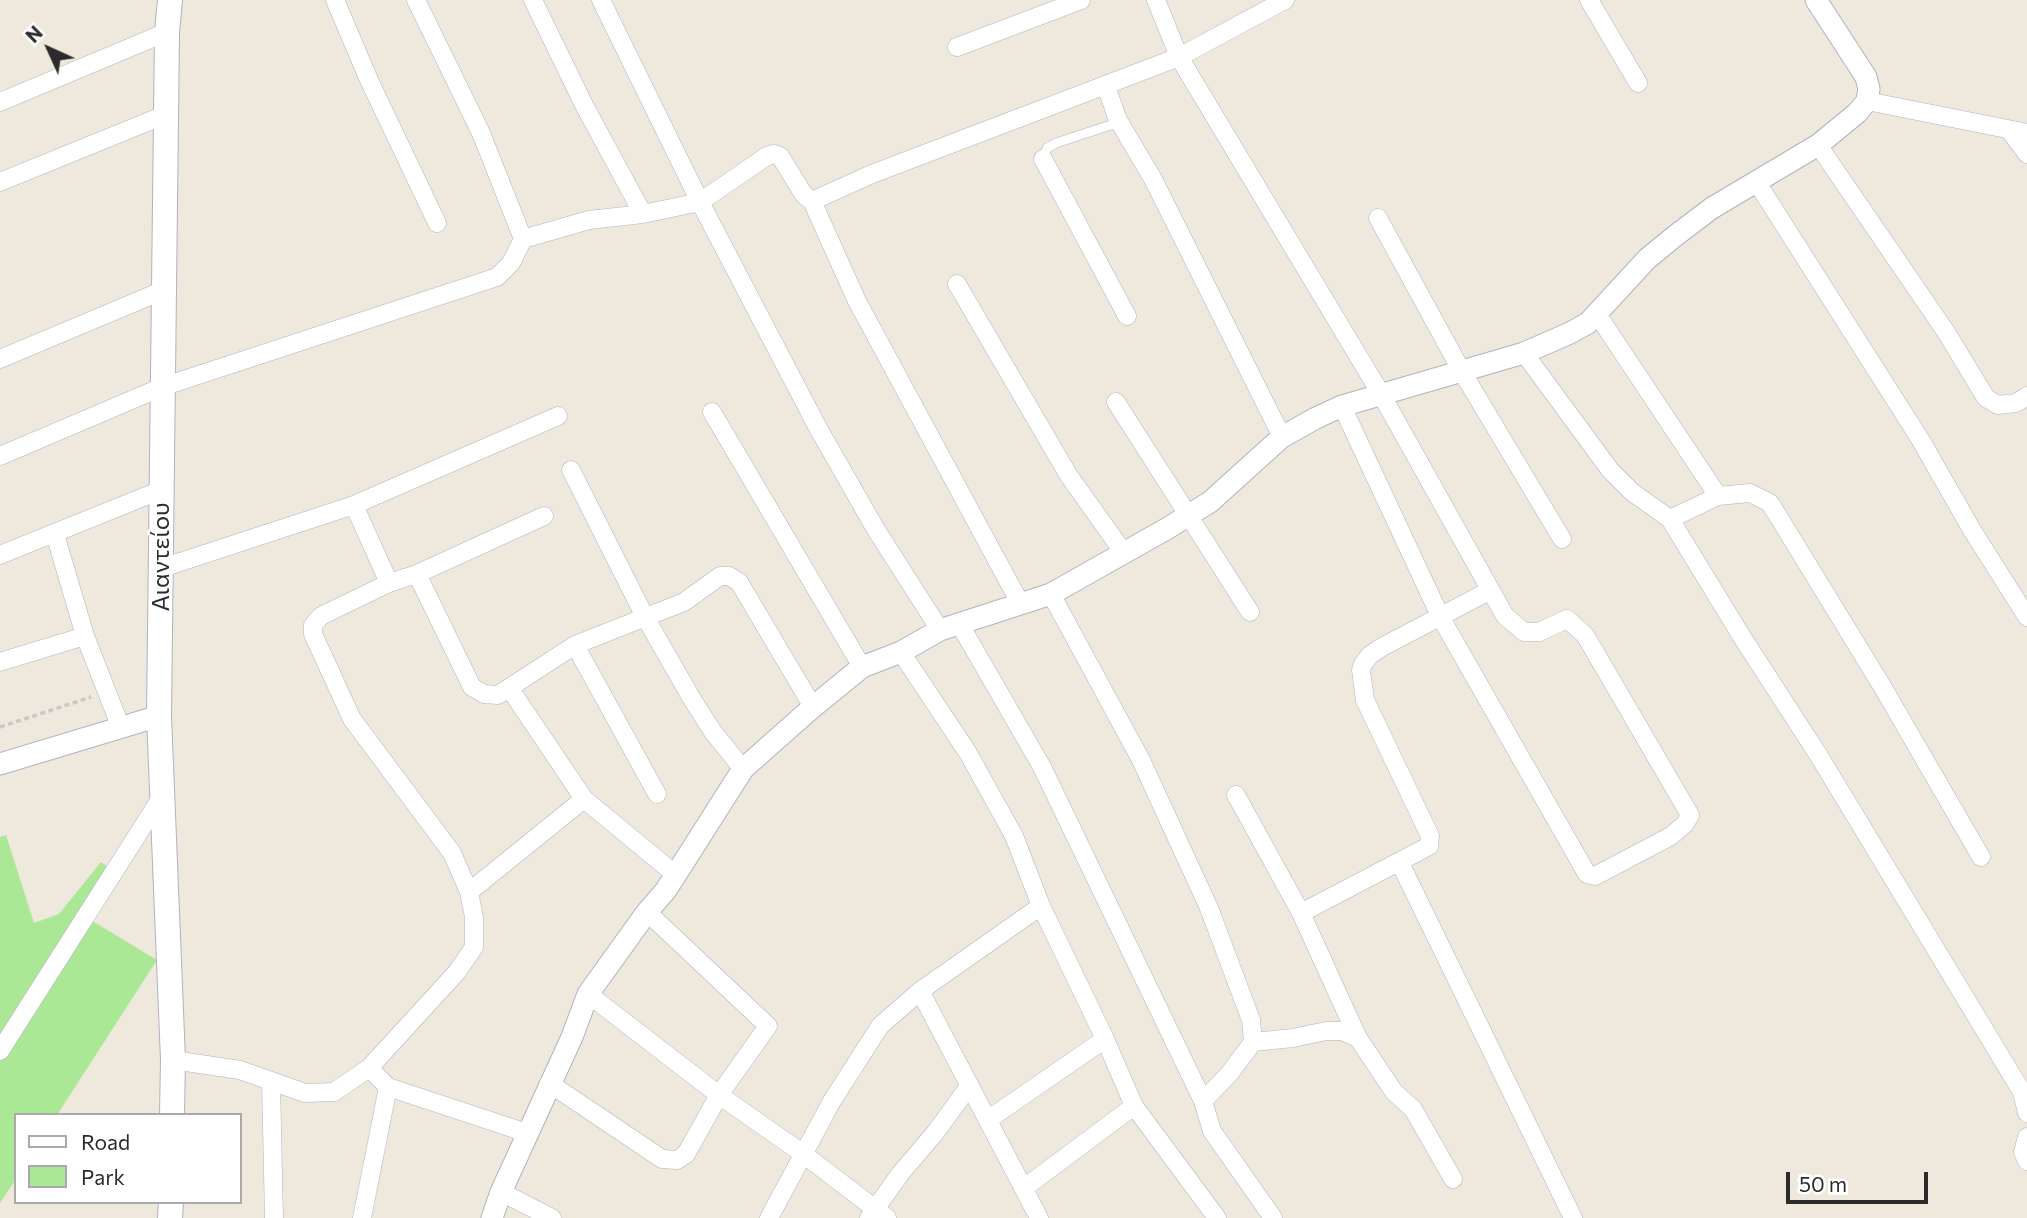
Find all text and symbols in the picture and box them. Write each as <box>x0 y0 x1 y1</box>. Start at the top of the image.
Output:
north arrow <box>14 14 84 84</box>
text: N <box>21 21 47 47</box>
street label: Αιαντείου <box>147 502 175 612</box>
legend <box>14 1113 242 1204</box>
text: Road <box>81 1129 130 1154</box>
scale bar <box>1789 1158 1931 1202</box>
text: Park <box>81 1164 125 1189</box>
text: 50 m <box>1799 1171 1847 1196</box>

